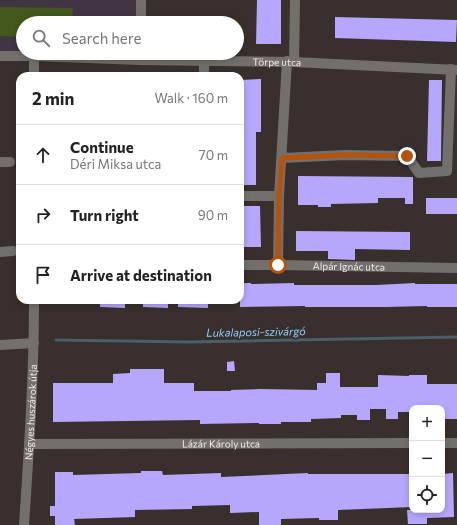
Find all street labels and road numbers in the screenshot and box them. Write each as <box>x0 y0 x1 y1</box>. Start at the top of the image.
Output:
street label: Törpe utca <box>253 55 301 68</box>
street label: Alpár Ignác utca <box>313 260 385 273</box>
street label: Négyes huszárok útja <box>22 364 39 460</box>
street label: Lázár Károly utca <box>182 437 260 450</box>

